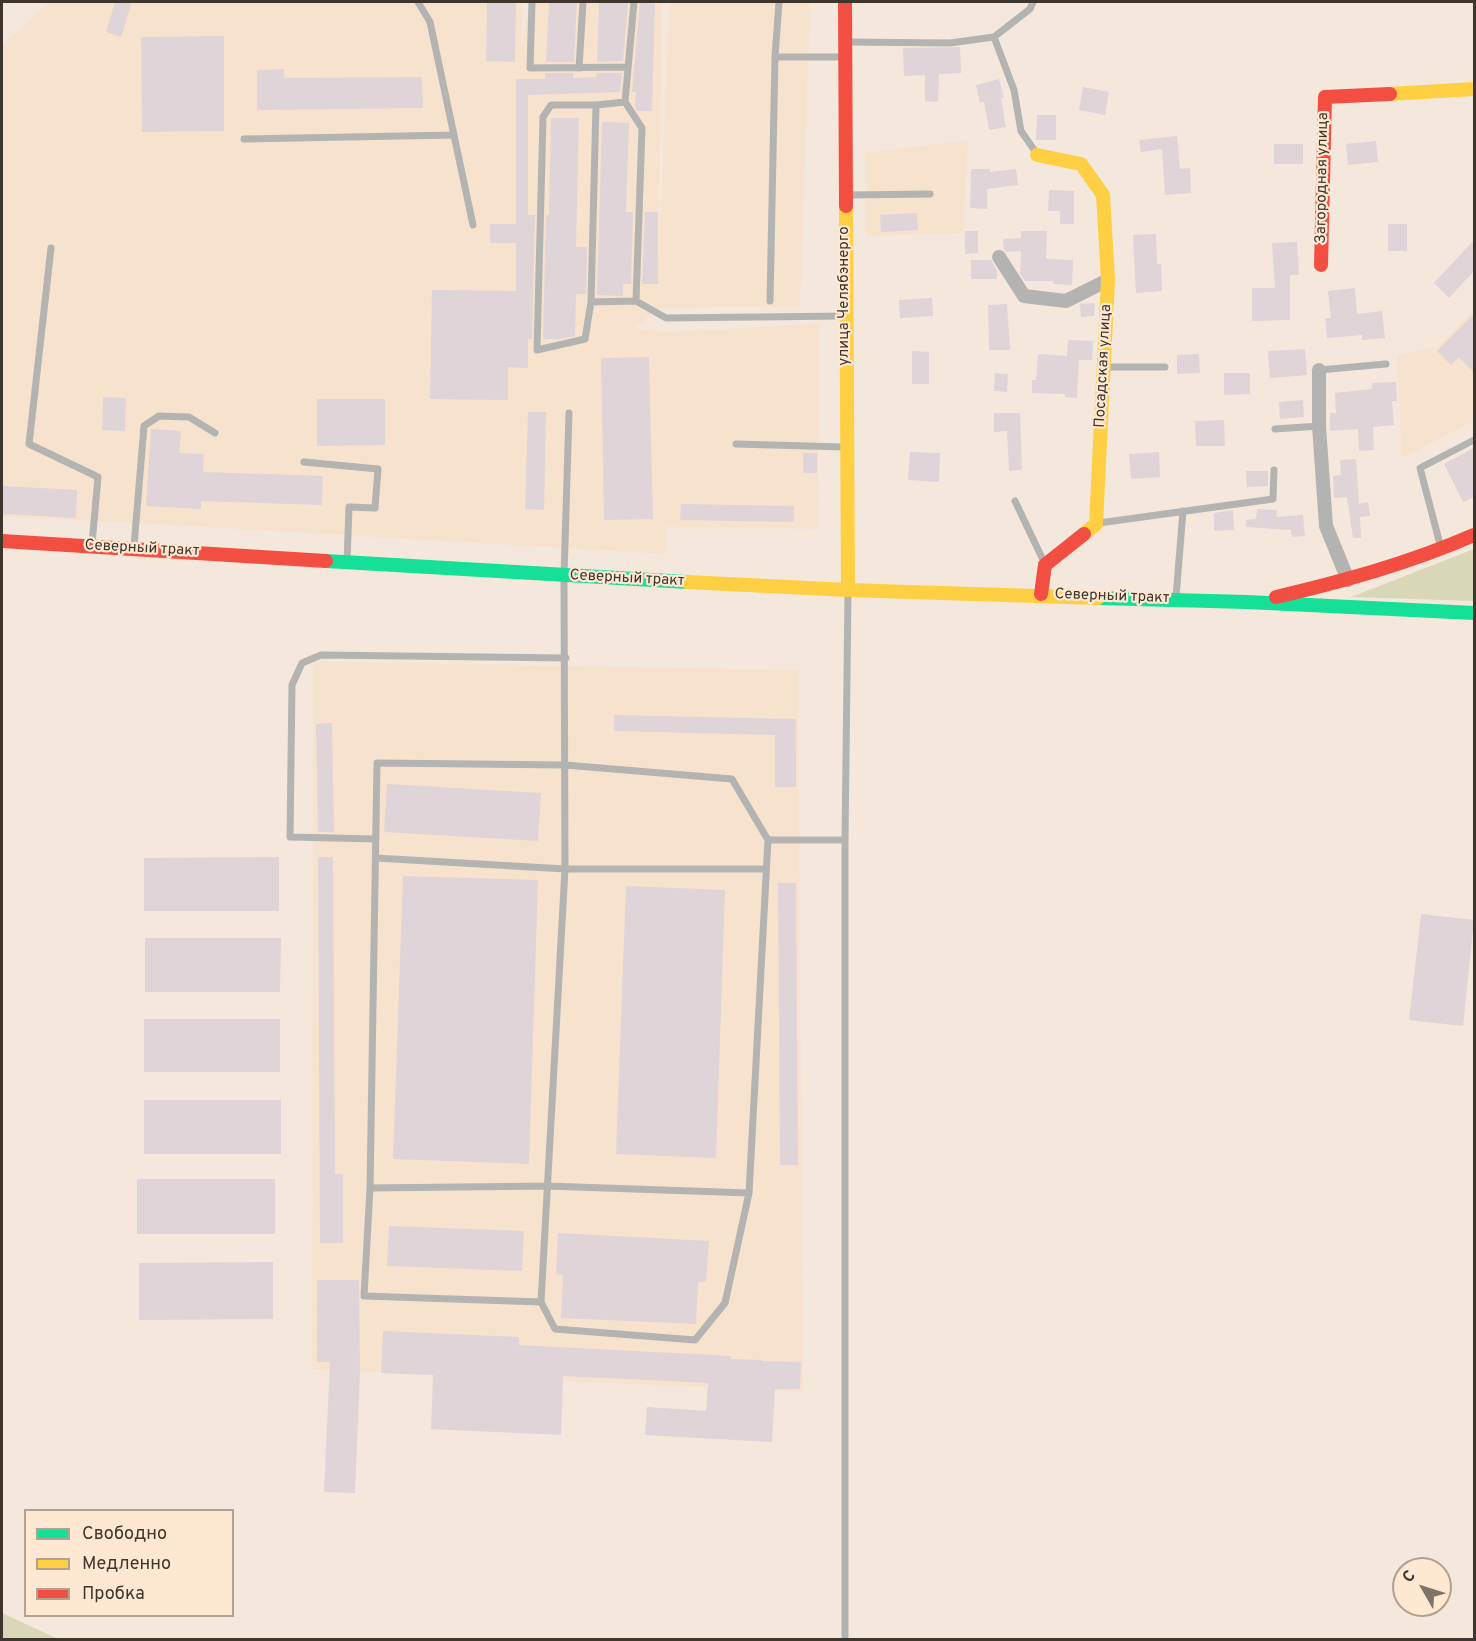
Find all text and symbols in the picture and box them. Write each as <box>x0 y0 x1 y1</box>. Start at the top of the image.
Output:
street label: Загородная улица <box>1313 112 1333 244</box>
street label: улица Челябэнерго <box>836 226 854 366</box>
street label: Посадская улица <box>1092 304 1116 428</box>
street label: Северный тракт <box>84 537 200 561</box>
street label: Северный тракт <box>569 567 685 591</box>
street label: Северный тракт <box>1054 586 1170 608</box>
legend <box>24 1509 234 1617</box>
text: Свободно <box>82 1523 167 1546</box>
text: Медленно <box>82 1553 171 1576</box>
north arrow <box>1392 1557 1452 1617</box>
text: С <box>1399 1567 1421 1587</box>
text: Пробка <box>82 1583 145 1606</box>

